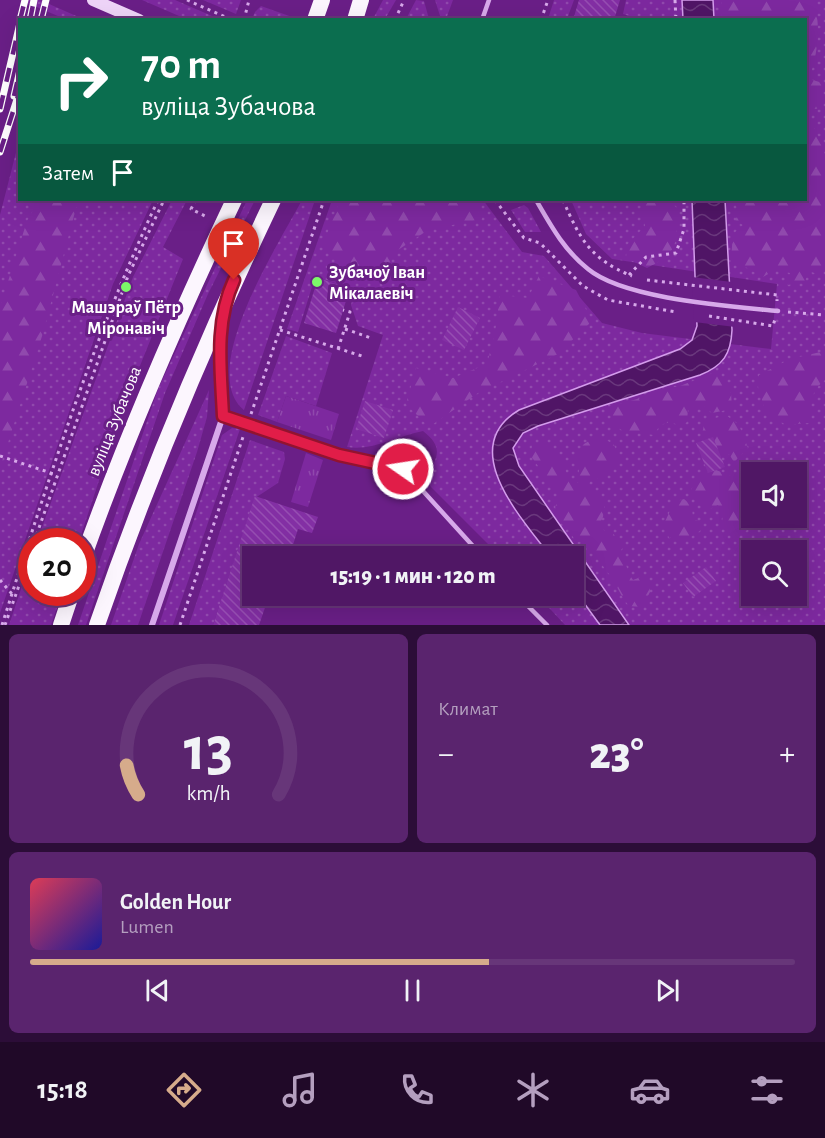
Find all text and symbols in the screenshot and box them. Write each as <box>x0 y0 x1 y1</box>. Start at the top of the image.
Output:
icon: right <box>42 42 120 120</box>
text: 70 m <box>141 44 221 86</box>
text: вуліца Зубачова <box>141 93 316 120</box>
icon: arrive <box>106 156 139 189</box>
text: Затем <box>42 162 94 184</box>
pin <box>208 218 259 280</box>
icon: arrive <box>217 227 250 260</box>
place label: Зубачоў Іван Мікалаевіч <box>329 264 425 303</box>
marker: Зубачоў Іван Мікалаевіч <box>310 275 324 289</box>
marker: Машэраў Пётр Міронавіч <box>119 280 133 294</box>
place label: Машэраў Пётр Міронавіч <box>71 299 181 338</box>
street label: вуліца Зубачова <box>84 364 145 479</box>
position arrow <box>371 437 435 501</box>
map controls <box>741 462 807 606</box>
button: sound <box>741 462 807 528</box>
speed limit sign: 20 <box>18 528 96 606</box>
button: search <box>741 540 807 606</box>
text: 15:19 · 1 мин · 120 m <box>330 565 496 587</box>
text: Климат <box>438 699 498 719</box>
text: 13 <box>184 719 233 781</box>
text: 23° <box>589 732 644 777</box>
text: − <box>438 738 454 771</box>
text: + <box>779 738 795 771</box>
text: km/h <box>186 784 231 805</box>
text: Golden Hour <box>120 891 231 913</box>
text: Lumen <box>120 917 174 937</box>
icon: previous <box>141 974 174 1007</box>
icon: pause <box>396 974 429 1007</box>
icon: next <box>651 974 684 1007</box>
icon: directions <box>163 1069 205 1111</box>
icon: music <box>279 1069 321 1111</box>
icon: phone <box>396 1069 438 1111</box>
icon: climate <box>512 1069 554 1111</box>
icon: car <box>629 1069 671 1111</box>
icon: filters <box>746 1069 788 1111</box>
text: 15:18 <box>37 1076 88 1103</box>

